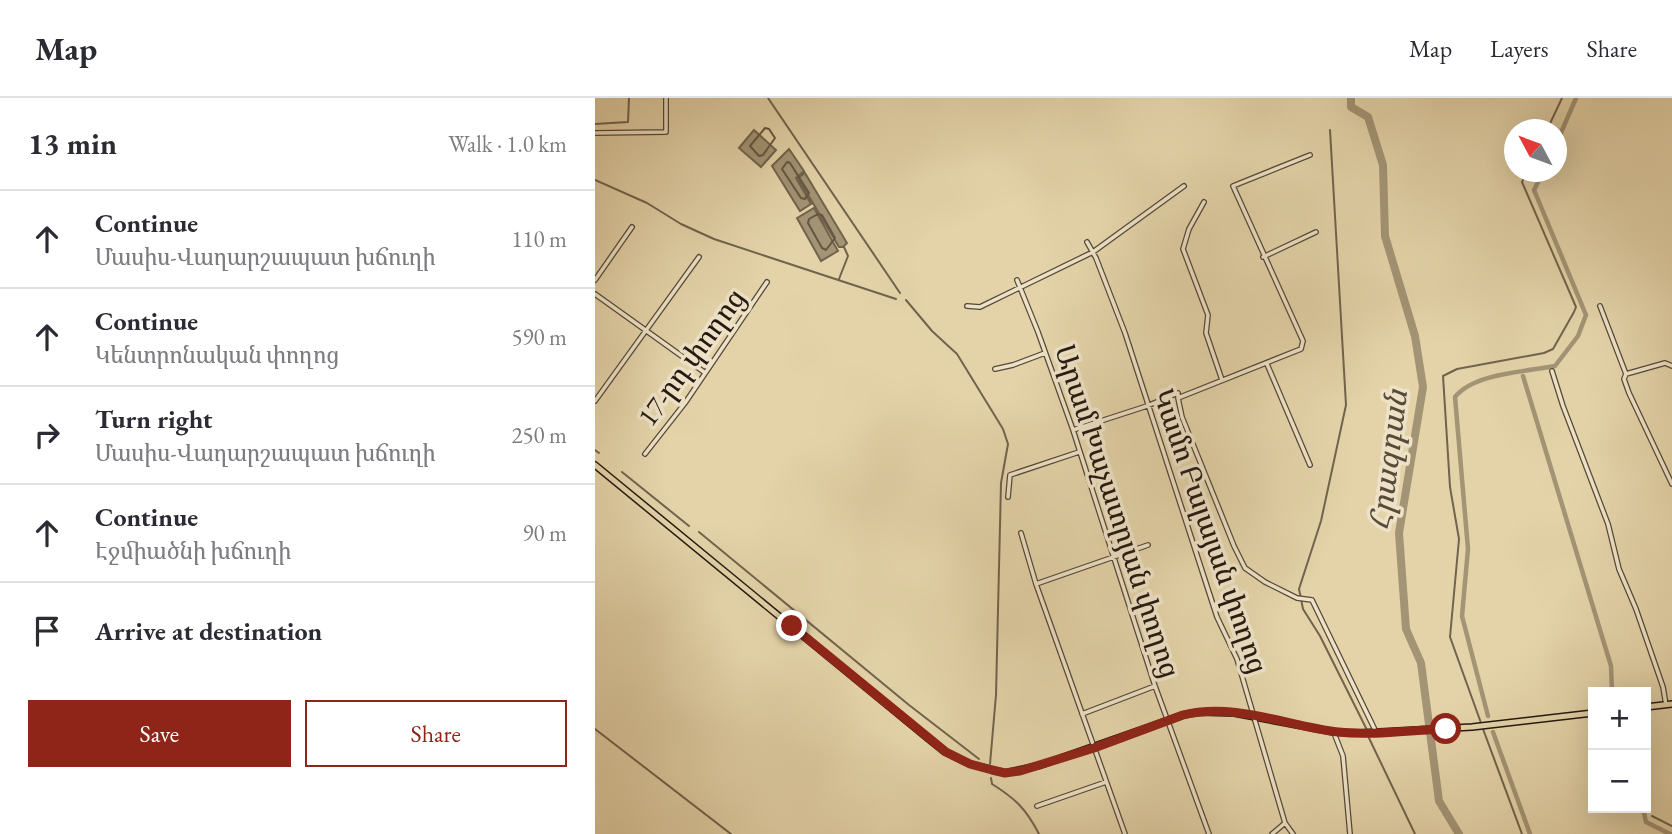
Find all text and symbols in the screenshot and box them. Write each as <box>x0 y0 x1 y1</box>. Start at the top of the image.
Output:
text: Map <box>35 27 97 70</box>
text: Map <box>1409 33 1452 64</box>
text: Layers <box>1490 33 1549 64</box>
text: Share <box>1587 33 1637 64</box>
north arrow <box>1504 119 1567 182</box>
text: 13 min <box>28 124 117 163</box>
text: Walk · 1.0 km <box>448 129 567 159</box>
text: Continue <box>95 206 198 240</box>
icon: ahead <box>28 220 66 258</box>
text: 110 m <box>511 224 567 254</box>
text: Մասիս-Վաղարշապատ խճուղի <box>95 242 436 272</box>
street label: 17-րդ փողոց <box>629 281 753 433</box>
text: Continue <box>95 304 198 338</box>
icon: ahead <box>28 318 66 356</box>
text: 590 m <box>511 322 567 352</box>
text: Կենտրոնական փողոց <box>95 340 339 370</box>
street label: Արամ Խաչատրյան փողոց <box>1047 340 1189 682</box>
street label: Կամո Բալայան փողոց <box>1145 384 1277 678</box>
water label: Հրազդան <box>1360 386 1416 532</box>
text: Turn right <box>95 402 213 436</box>
icon: right <box>28 416 66 454</box>
text: 250 m <box>511 420 567 450</box>
text: Մասիս-Վաղարշապատ խճուղի <box>95 438 436 468</box>
text: Continue <box>95 500 198 534</box>
icon: ahead <box>28 514 66 552</box>
text: 90 m <box>522 518 567 548</box>
text: Էջմիածնի խճուղի <box>95 536 291 566</box>
route end <box>776 610 807 641</box>
icon: arrive <box>28 612 66 650</box>
text: Arrive at destination <box>95 614 322 648</box>
map controls <box>1588 687 1651 813</box>
button: + <box>1588 687 1651 750</box>
button: Save <box>28 700 291 767</box>
button: Share <box>305 700 567 767</box>
route start <box>1430 713 1461 744</box>
button: − <box>1588 750 1651 813</box>

